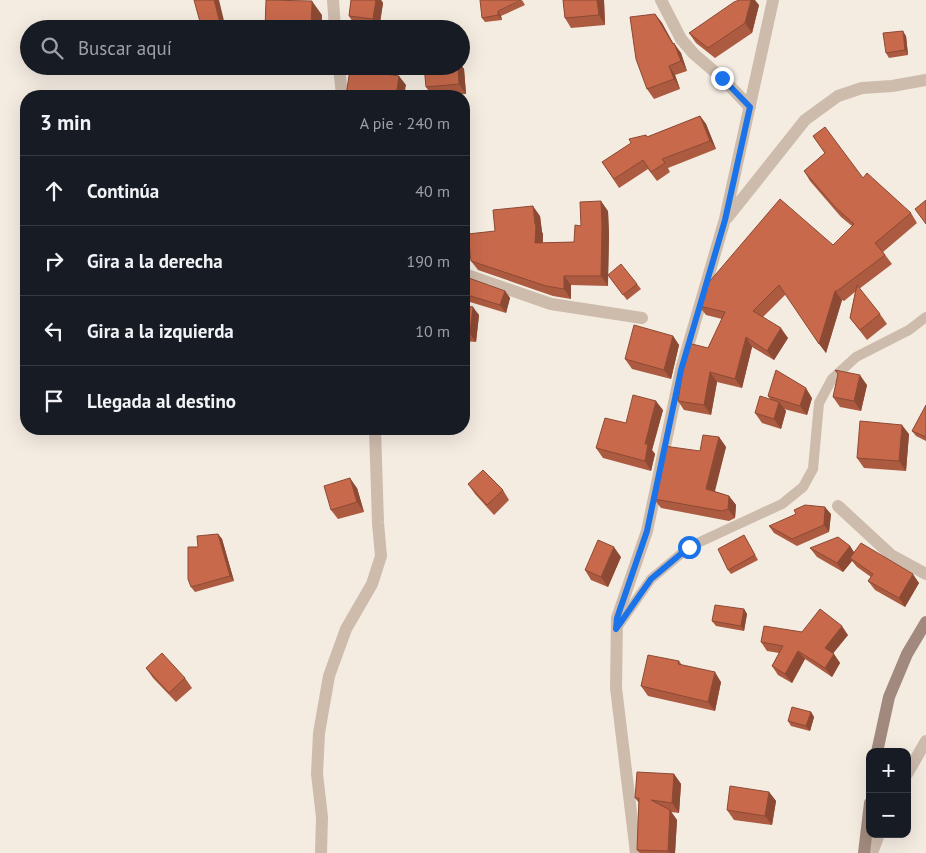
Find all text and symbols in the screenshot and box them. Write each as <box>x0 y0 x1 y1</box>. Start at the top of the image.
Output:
search box <box>20 20 470 75</box>
icon: search <box>38 34 66 62</box>
text: Buscar aquí <box>78 36 172 60</box>
route end <box>711 67 734 90</box>
text: 3 min <box>40 109 91 136</box>
text: A pie · 240 m <box>360 113 450 133</box>
icon: ahead <box>40 177 68 205</box>
text: Continúa <box>87 179 159 203</box>
text: 40 m <box>415 181 450 201</box>
icon: right <box>40 247 68 275</box>
text: Gira a la derecha <box>87 249 223 273</box>
text: 190 m <box>407 251 450 271</box>
icon: left <box>40 317 68 345</box>
text: Gira a la izquierda <box>87 319 234 343</box>
text: 10 m <box>415 321 450 341</box>
icon: arrive <box>40 387 68 415</box>
text: Llegada al destino <box>87 389 236 413</box>
route start <box>678 536 701 559</box>
map controls <box>866 748 911 838</box>
button: + <box>866 748 911 793</box>
button: − <box>866 793 911 838</box>

